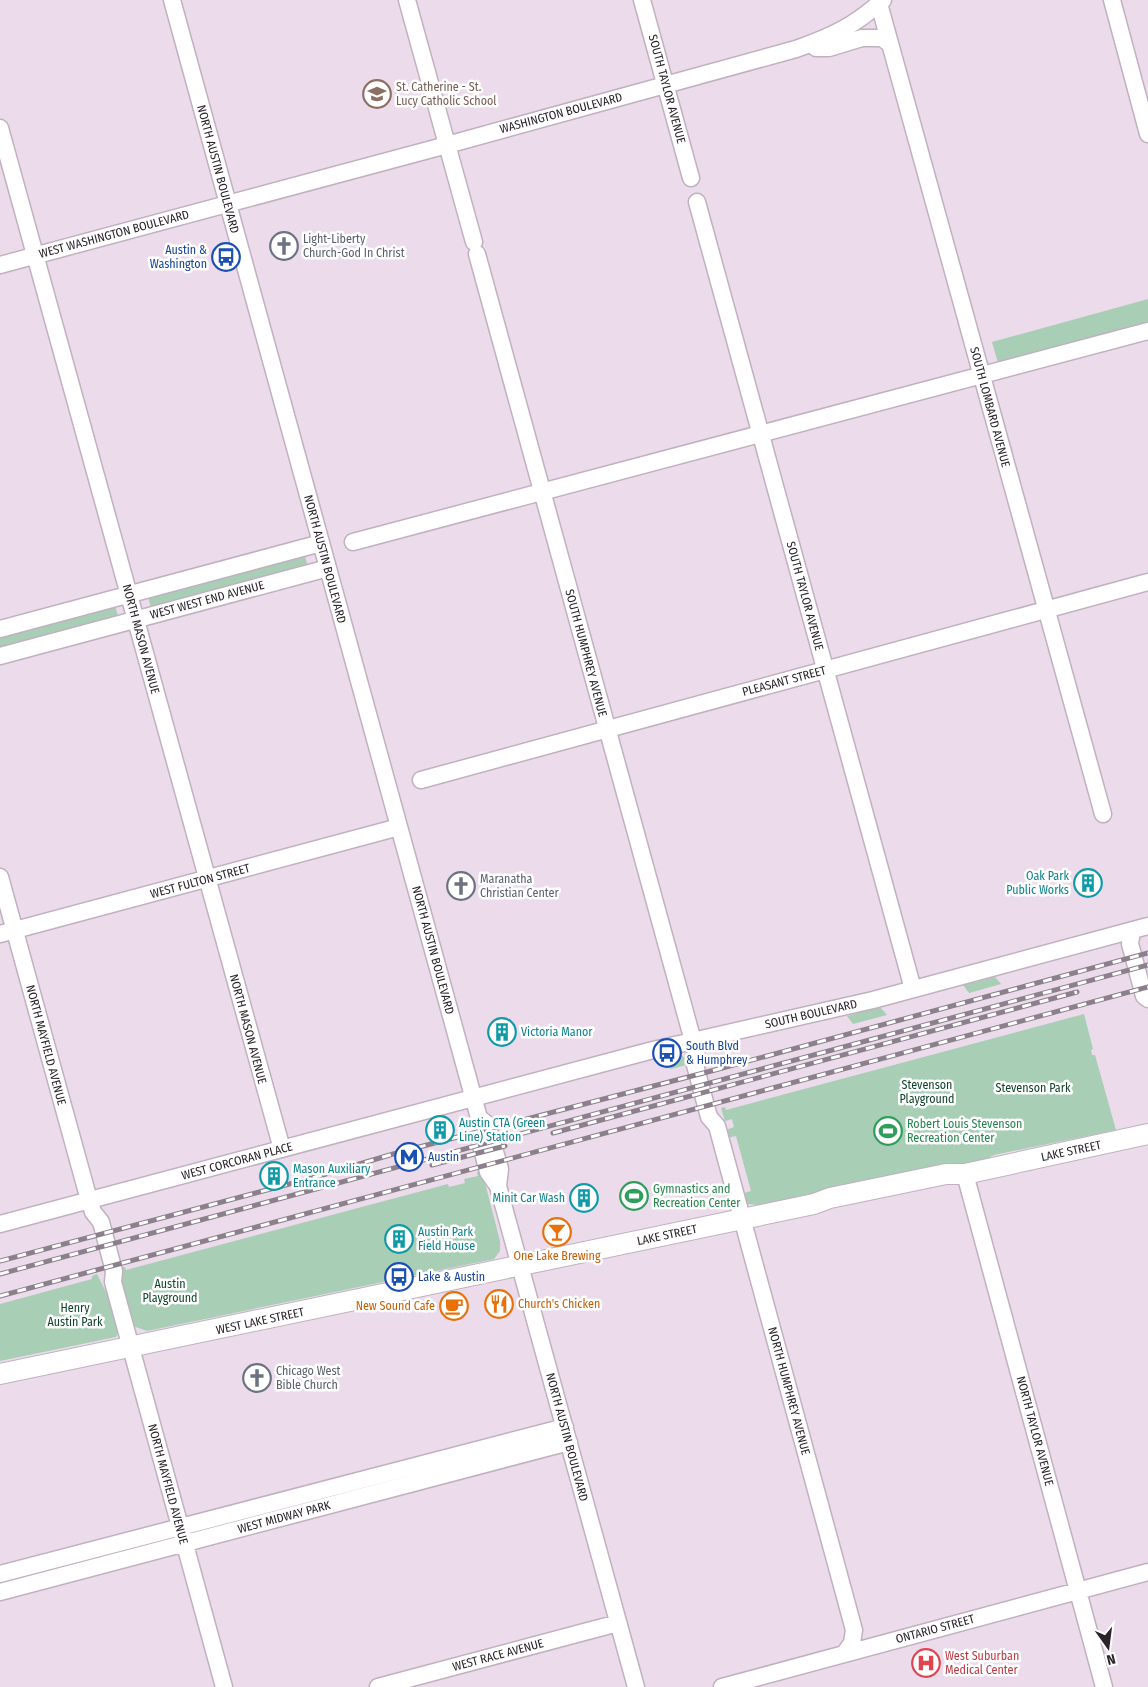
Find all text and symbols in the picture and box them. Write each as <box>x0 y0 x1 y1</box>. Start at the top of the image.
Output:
street label: SOUTH TAYLOR AVENUE <box>646 33 688 145</box>
school or university icon: St. Catherine - St. Lucy Catholic School <box>362 79 392 109</box>
place label: St. Catherine - St. Lucy Catholic School <box>396 80 497 108</box>
street label: WASHINGTON BOULEVARD <box>498 90 624 136</box>
street label: NORTH AUSTIN BOULEVARD <box>194 103 242 235</box>
street label: WEST WASHINGTON BOULEVARD <box>37 207 191 261</box>
church icon: Light-Liberty Church-God In Christ <box>269 231 299 261</box>
place label: Light-Liberty Church-God In Christ <box>303 232 405 260</box>
bus stop icon: Austin & Washington <box>211 242 241 272</box>
place label: Austin & Washington <box>150 243 207 271</box>
street label: SOUTH LOMBARD AVENUE <box>967 345 1013 469</box>
street label: NORTH AUSTIN BOULEVARD <box>301 493 349 625</box>
street label: SOUTH TAYLOR AVENUE <box>784 540 826 652</box>
street label: WEST WEST END AVENUE <box>148 578 266 622</box>
street label: NORTH MASON AVENUE <box>120 583 162 696</box>
street label: SOUTH HUMPHREY AVENUE <box>562 588 610 719</box>
street label: PLEASANT STREET <box>741 663 828 699</box>
street label: WEST FULTON STREET <box>149 861 252 901</box>
building icon: Oak Park Public Works <box>1073 868 1103 898</box>
place label: Oak Park Public Works <box>1006 869 1069 897</box>
church icon: Maranatha Christian Center <box>446 871 476 901</box>
place label: Maranatha Christian Center <box>480 872 559 900</box>
street label: NORTH AUSTIN BOULEVARD <box>409 884 457 1016</box>
street label: NORTH MASON AVENUE <box>227 973 269 1086</box>
street label: NORTH MAYFIELD AVENUE <box>23 983 69 1107</box>
street label: SOUTH BOULEVARD <box>764 997 858 1031</box>
building icon: Victoria Manor <box>487 1017 517 1047</box>
place label: Victoria Manor <box>521 1025 593 1039</box>
bus stop icon: South Blvd & Humphrey <box>652 1038 682 1068</box>
place label: South Blvd & Humphrey <box>686 1039 748 1067</box>
park label: Stevenson Playground <box>899 1078 955 1106</box>
park label: Stevenson Park <box>995 1081 1071 1095</box>
building icon: Austin CTA (Green Line) Station <box>425 1115 455 1145</box>
place label: Austin CTA (Green Line) Station <box>459 1116 545 1144</box>
sports icon: Robert Louis Stevenson Recreation Center <box>873 1116 903 1146</box>
place label: Robert Louis Stevenson Recreation Center <box>907 1117 1022 1145</box>
street label: LAKE STREET <box>1040 1138 1103 1164</box>
street label: WEST CORCORAN PLACE <box>180 1139 294 1183</box>
metro station icon: Austin <box>394 1142 424 1172</box>
place label: Austin <box>428 1150 459 1164</box>
building icon: Mason Auxiliary Entrance <box>259 1161 289 1191</box>
place label: Mason Auxiliary Entrance <box>293 1162 371 1190</box>
sports icon: Gymnastics and Recreation Center <box>619 1181 649 1211</box>
place label: Gymnastics and Recreation Center <box>653 1182 741 1210</box>
building icon: Minit Car Wash <box>569 1183 599 1213</box>
place label: Minit Car Wash <box>493 1191 565 1205</box>
bar icon: One Lake Brewing <box>542 1217 572 1247</box>
street label: LAKE STREET <box>636 1222 699 1248</box>
building icon: Austin Park Field House <box>384 1224 414 1254</box>
place label: Austin Park Field House <box>418 1225 475 1253</box>
place label: One Lake Brewing <box>513 1249 601 1263</box>
bus stop icon: Lake & Austin <box>384 1262 414 1292</box>
place label: Lake & Austin <box>418 1270 485 1284</box>
park label: Austin Playground <box>142 1277 198 1305</box>
restaurant icon: Church's Chicken <box>484 1289 514 1319</box>
cafe icon: New Sound Cafe <box>439 1291 469 1321</box>
place label: Church's Chicken <box>518 1297 600 1311</box>
place label: New Sound Cafe <box>356 1299 435 1313</box>
park label: Henry Austin Park <box>47 1301 103 1329</box>
street label: WEST LAKE STREET <box>215 1305 306 1337</box>
street label: NORTH HUMPHREY AVENUE <box>765 1325 813 1457</box>
church icon: Chicago West Bible Church <box>242 1363 272 1393</box>
place label: Chicago West Bible Church <box>276 1364 341 1392</box>
street label: NORTH AUSTIN BOULEVARD <box>543 1371 591 1503</box>
street label: NORTH TAYLOR AVENUE <box>1014 1375 1056 1488</box>
street label: NORTH MAYFIELD AVENUE <box>145 1422 191 1546</box>
street label: WEST MIDWAY PARK <box>236 1498 333 1536</box>
street label: ONTARIO STREET <box>894 1612 976 1646</box>
north arrow <box>1083 1622 1133 1672</box>
street label: WEST RACE AVENUE <box>451 1636 545 1674</box>
hospital icon: West Suburban Medical Center <box>911 1648 941 1678</box>
place label: West Suburban Medical Center <box>945 1649 1019 1677</box>
text: N <box>1105 1650 1117 1668</box>

